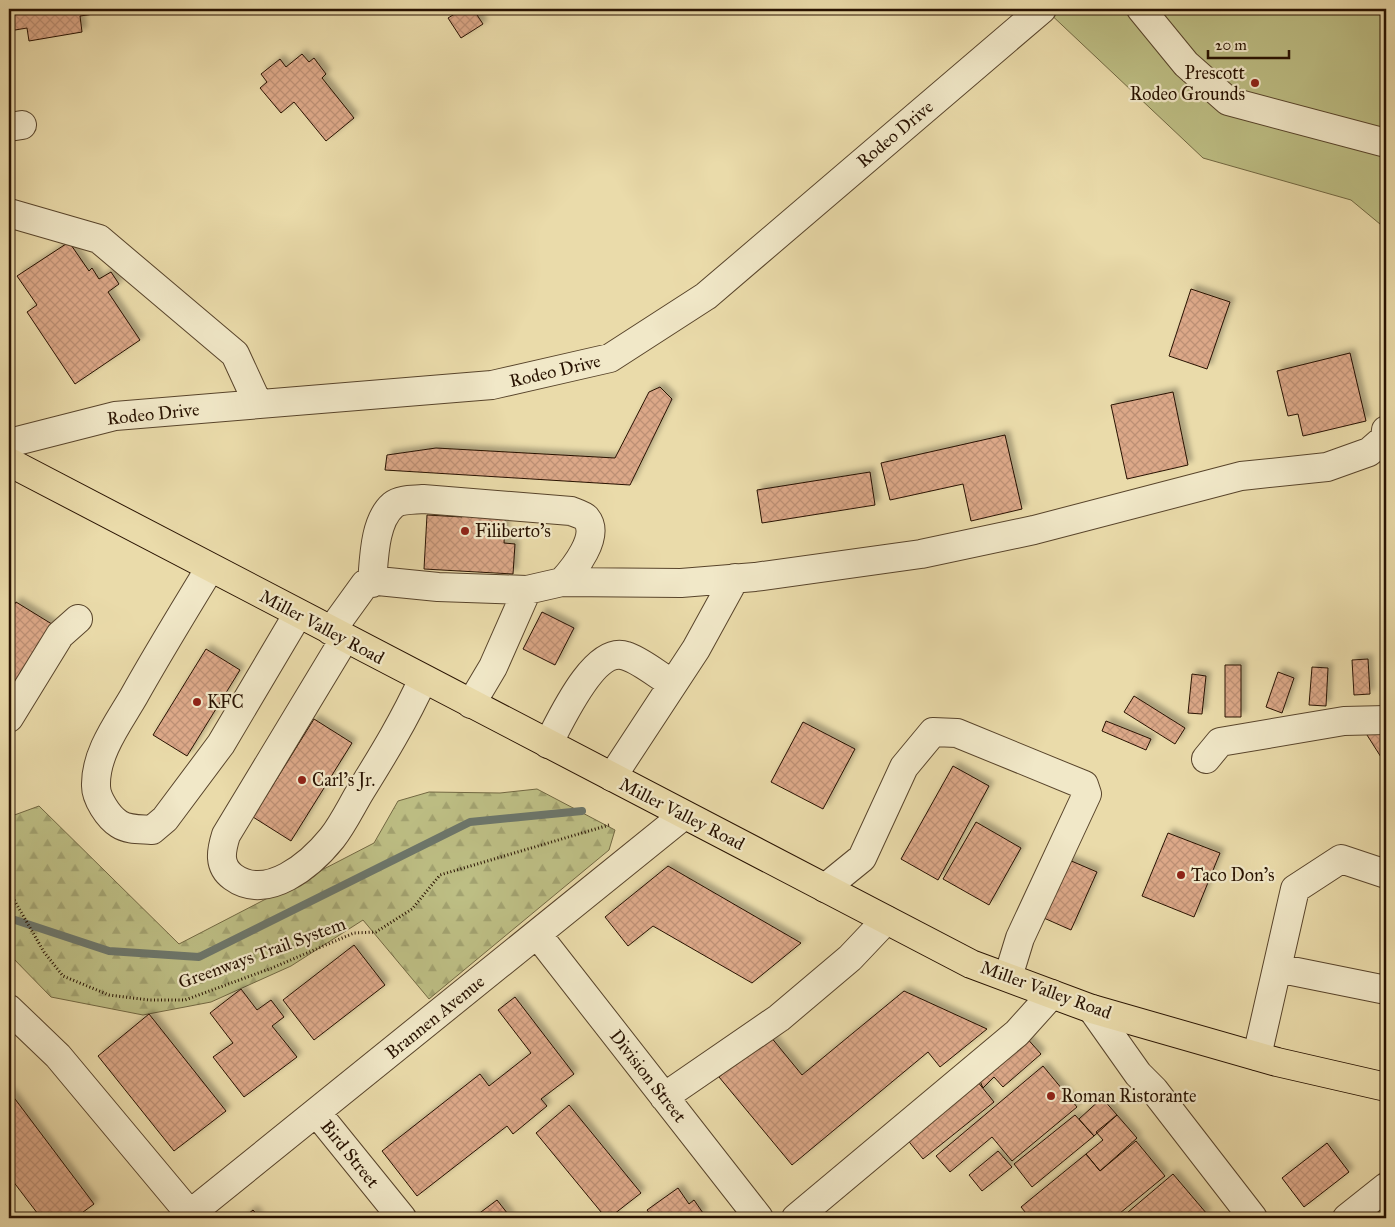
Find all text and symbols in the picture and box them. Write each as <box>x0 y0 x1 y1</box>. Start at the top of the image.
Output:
scale bar <box>1208 28 1289 60</box>
text: 20 m <box>1215 36 1247 54</box>
place label: Prescott Rodeo Grounds <box>1130 62 1246 105</box>
marker: Prescott Rodeo Grounds <box>1249 77 1261 89</box>
street label: Rodeo Drive <box>852 96 938 172</box>
street label: Rodeo Drive <box>507 350 603 392</box>
street label: Rodeo Drive <box>106 398 200 430</box>
place label: Filiberto's <box>475 520 551 542</box>
marker: Filiberto's <box>459 525 471 537</box>
street label: Miller Valley Road <box>256 585 388 669</box>
place label: KFC <box>207 691 244 713</box>
marker: KFC <box>191 696 203 708</box>
place label: Carl's Jr. <box>312 769 375 792</box>
street label: Miller Valley Road <box>616 773 748 855</box>
marker: Carl's Jr. <box>296 774 308 786</box>
place label: Taco Don's <box>1191 864 1275 886</box>
marker: Taco Don's <box>1175 869 1187 881</box>
street label: Greenways Trail System <box>175 912 349 994</box>
street label: Miller Valley Road <box>978 956 1114 1024</box>
street label: Brannen Avenue <box>381 970 489 1064</box>
street label: Division Street <box>605 1025 691 1127</box>
place label: Roman Ristorante <box>1061 1085 1197 1107</box>
marker: Roman Ristorante <box>1045 1090 1057 1102</box>
street label: Bird Street <box>316 1116 384 1193</box>

